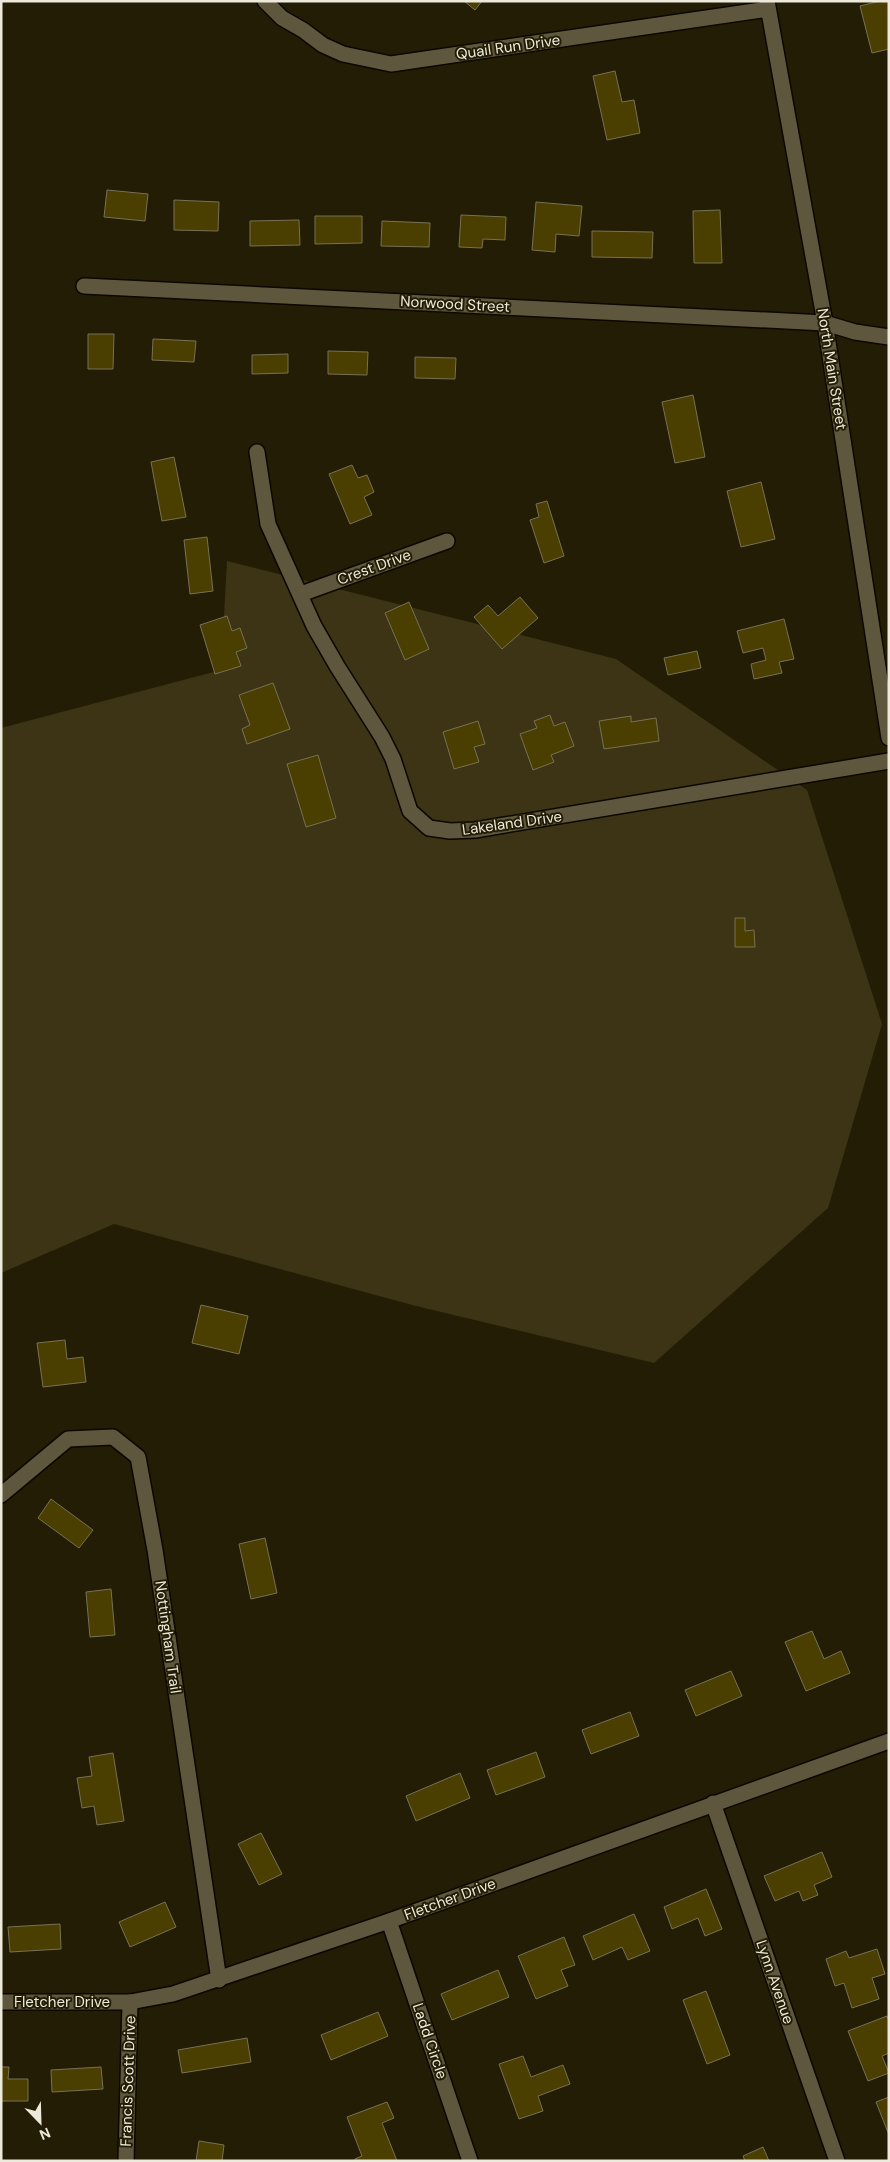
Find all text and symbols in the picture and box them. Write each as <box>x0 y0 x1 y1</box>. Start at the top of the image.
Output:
street label: Quail Run Drive <box>455 30 561 64</box>
street label: Norwood Street <box>400 291 510 317</box>
street label: North Main Street <box>813 307 851 431</box>
street label: Crest Drive <box>334 544 414 590</box>
street label: Lakeland Drive <box>461 806 563 840</box>
street label: Nottingham Trail <box>150 1579 186 1695</box>
street label: Fletcher Drive <box>401 1873 499 1925</box>
street label: Lynn Avenue <box>751 1937 799 2027</box>
street label: Fletcher Drive <box>14 1992 110 2012</box>
street label: Ladd Circle <box>408 2000 452 2082</box>
street label: Francis Scott Drive <box>116 2015 140 2147</box>
north arrow <box>15 2097 65 2147</box>
text: N <box>37 2124 53 2144</box>

